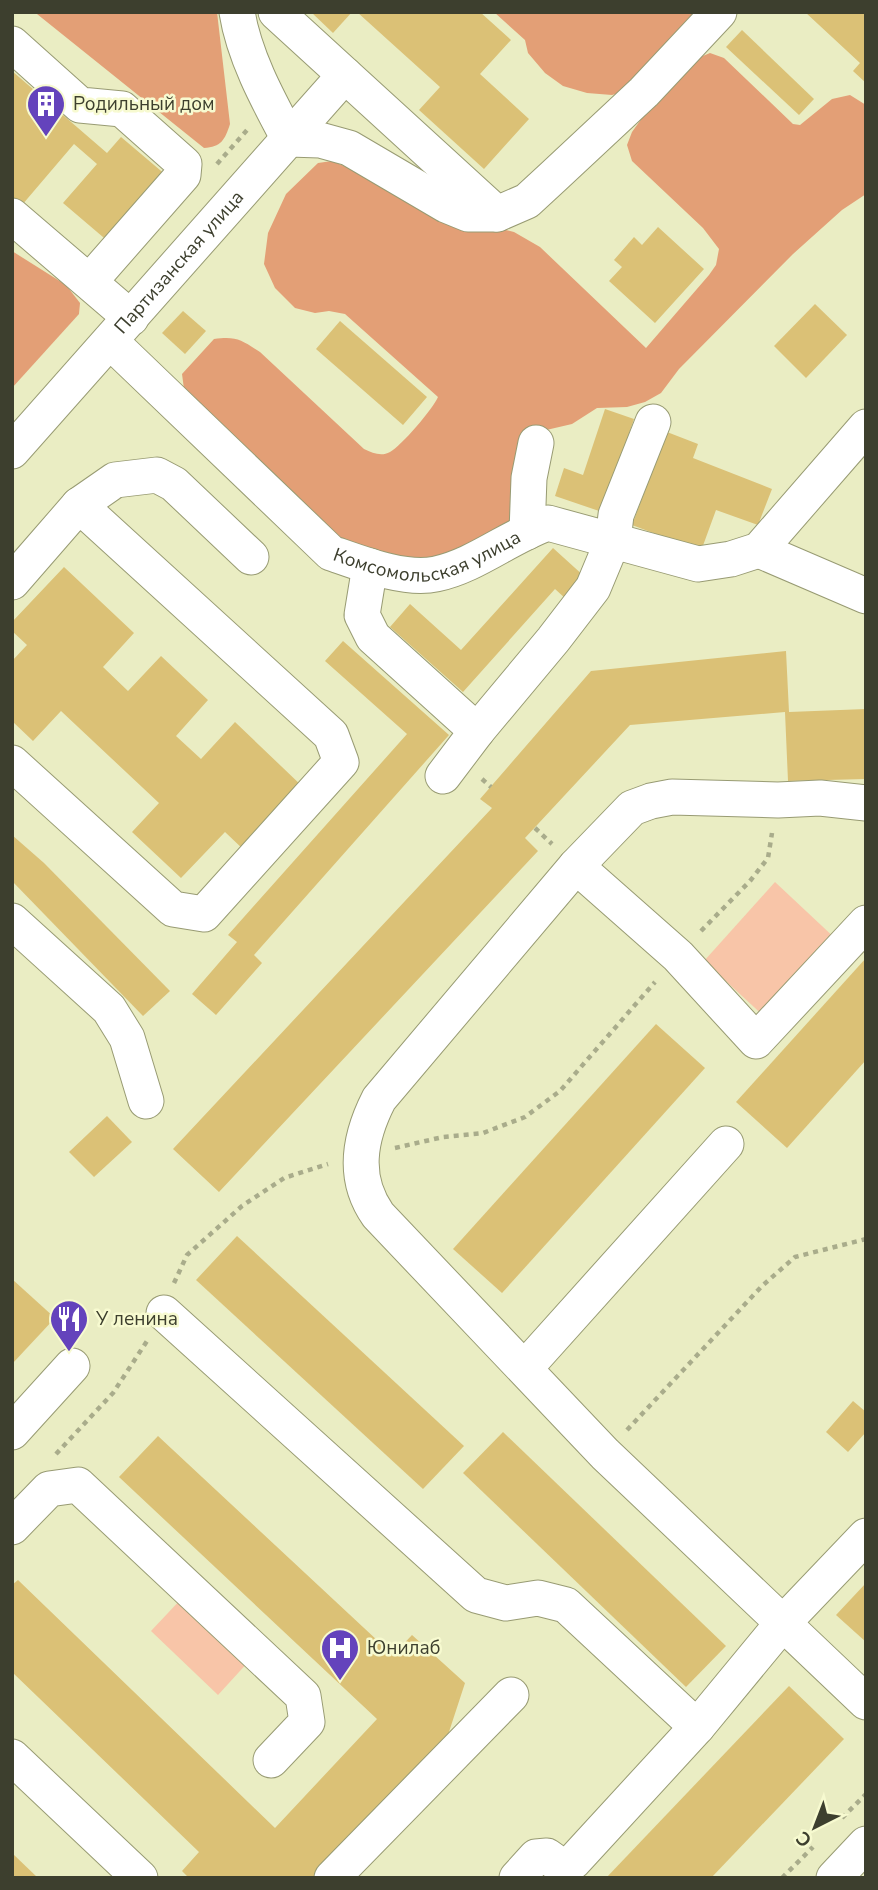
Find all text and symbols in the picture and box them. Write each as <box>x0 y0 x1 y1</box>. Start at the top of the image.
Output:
building icon: Родильный дом <box>25 83 67 138</box>
place label: Родильный дом <box>73 91 214 117</box>
street label: Партизанская улица <box>108 185 250 340</box>
street label: Комсомольская улица <box>330 524 525 589</box>
restaurant icon: У ленина <box>48 1298 90 1353</box>
place label: У ленина <box>95 1306 178 1332</box>
hospital icon: Юнилаб <box>319 1627 361 1682</box>
place label: Юнилаб <box>367 1635 440 1661</box>
north arrow <box>780 1792 850 1862</box>
text: С <box>791 1825 818 1853</box>

